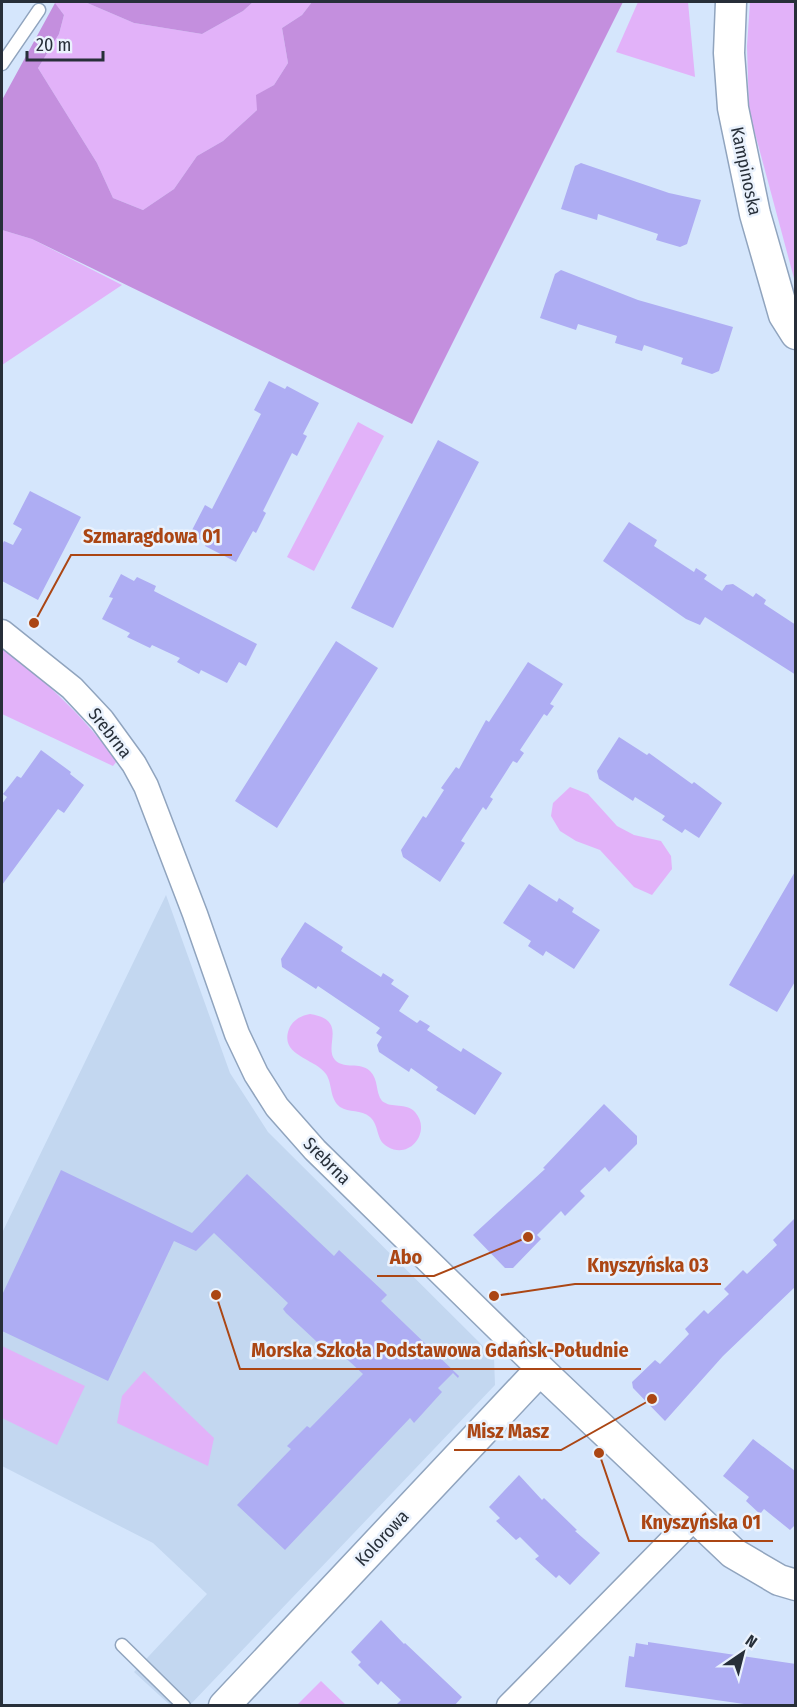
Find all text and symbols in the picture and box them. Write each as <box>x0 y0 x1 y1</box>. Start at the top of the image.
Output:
scale bar <box>27 24 104 62</box>
text: 20 m <box>36 34 71 56</box>
street label: Kampinoska <box>726 125 766 217</box>
callout: Szmaragdowa 01 <box>71 517 232 555</box>
text: Szmaragdowa 01 <box>83 524 221 548</box>
street label: Srebrna <box>84 703 137 763</box>
street label: Srebrna <box>299 1133 355 1189</box>
callout: Abo <box>377 1238 434 1276</box>
text: Abo <box>389 1245 423 1269</box>
callout: Knyszyńska 03 <box>575 1246 721 1284</box>
text: Knyszyńska 03 <box>587 1253 709 1277</box>
callout: Morska Szkoła Podstawowa Gdańsk-Południe <box>240 1331 641 1369</box>
text: Morska Szkoła Podstawowa Gdańsk-Południe <box>251 1338 629 1362</box>
callout: Misz Masz <box>454 1412 561 1450</box>
text: Misz Masz <box>467 1419 550 1443</box>
callout: Knyszyńska 01 <box>629 1503 773 1541</box>
street label: Kolorowa <box>351 1505 414 1571</box>
text: Knyszyńska 01 <box>641 1510 761 1534</box>
north arrow <box>713 1623 773 1683</box>
text: N <box>742 1631 761 1652</box>

